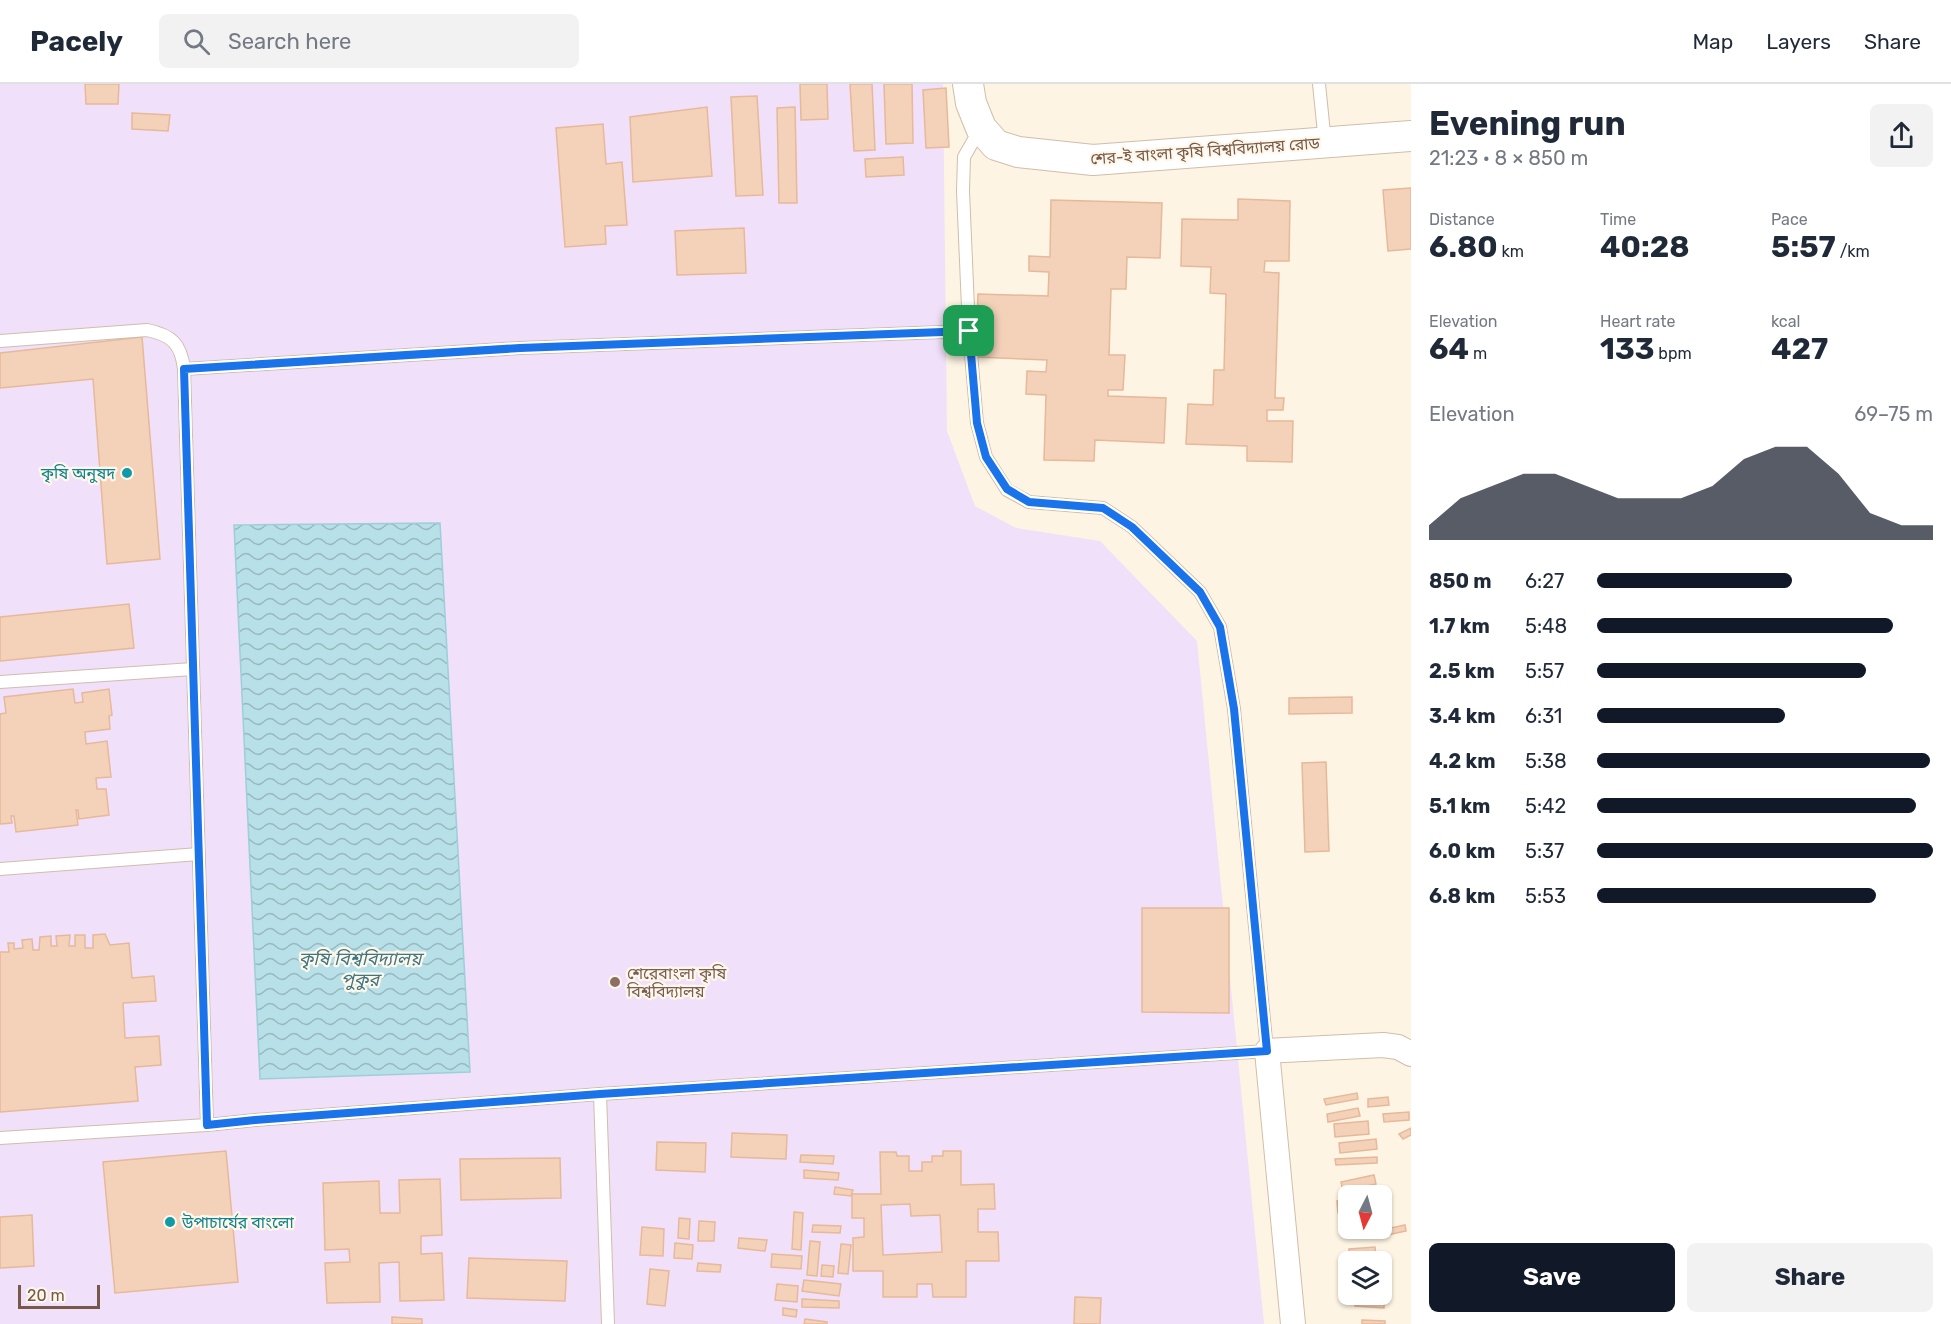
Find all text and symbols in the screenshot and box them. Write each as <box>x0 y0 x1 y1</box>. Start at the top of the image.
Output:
search box <box>159 14 579 68</box>
text: Pacely <box>30 25 123 58</box>
icon: search <box>180 25 213 58</box>
text: Search here <box>228 28 351 55</box>
text: Map <box>1692 29 1733 54</box>
text: Layers <box>1766 29 1831 54</box>
text: Share <box>1864 29 1921 54</box>
text: Evening run <box>1429 104 1626 143</box>
button: share <box>1870 104 1933 167</box>
street label: শের-ই বাংলা কৃষি বিশ্ববিদ্যালয় রোড <box>1090 133 1321 169</box>
text: 21:23 · 8 × 850 m <box>1429 146 1588 170</box>
text: Distance <box>1429 210 1495 229</box>
text: Time <box>1600 210 1636 229</box>
text: Pace <box>1771 210 1808 229</box>
text: 6.80 <box>1429 229 1498 265</box>
text: 40:28 <box>1600 229 1689 265</box>
text: 5:57 <box>1771 229 1836 265</box>
text: km <box>1498 242 1524 261</box>
text: /km <box>1836 242 1870 261</box>
pin <box>943 305 994 356</box>
text: Elevation <box>1429 312 1498 331</box>
text: Heart rate <box>1600 312 1675 331</box>
text: kcal <box>1771 312 1800 331</box>
icon: arrive <box>952 314 985 347</box>
text: 64 <box>1429 331 1469 367</box>
text: 133 <box>1600 331 1654 367</box>
text: 427 <box>1771 331 1828 367</box>
text: m <box>1469 344 1487 363</box>
text: bpm <box>1654 344 1692 363</box>
text: Elevation <box>1429 402 1515 426</box>
text: 69–75 m <box>1854 402 1933 426</box>
place label: কৃষি অনুষদ <box>40 464 116 484</box>
marker: কৃষি অনুষদ <box>120 466 134 480</box>
text: 850 m <box>1429 569 1492 593</box>
text: 6:27 <box>1525 569 1564 593</box>
text: 1.7 km <box>1429 614 1490 638</box>
text: 5:48 <box>1525 614 1567 638</box>
text: 2.5 km <box>1429 659 1495 683</box>
text: 5:57 <box>1525 659 1564 683</box>
text: 3.4 km <box>1429 704 1496 728</box>
text: 6:31 <box>1525 704 1562 728</box>
text: 4.2 km <box>1429 749 1495 773</box>
text: 5:38 <box>1525 749 1567 773</box>
text: 5.1 km <box>1429 794 1490 818</box>
text: 5:42 <box>1525 794 1566 818</box>
text: 6.0 km <box>1429 839 1495 863</box>
text: 5:37 <box>1525 839 1564 863</box>
text: 6.8 km <box>1429 884 1495 908</box>
text: 5:53 <box>1525 884 1566 908</box>
water label: কৃষি বিশ্ববিদ্যালয় পুকুর <box>299 948 425 991</box>
place label: শেরেবাংলা কৃষি বিশ্ববিদ্যালয় <box>626 964 727 1001</box>
marker: শেরেবাংলা কৃষি বিশ্ববিদ্যালয় <box>608 975 622 989</box>
north arrow <box>1338 1185 1392 1239</box>
map controls <box>1338 1185 1392 1305</box>
place label: উপাচার্যের বাংলো <box>181 1213 294 1232</box>
marker: উপাচার্যের বাংলো <box>163 1215 177 1229</box>
button: Save <box>1429 1243 1675 1312</box>
button: Share <box>1687 1243 1933 1312</box>
button: layers <box>1338 1251 1392 1305</box>
scale bar <box>18 1282 100 1310</box>
text: 20 m <box>27 1286 65 1305</box>

